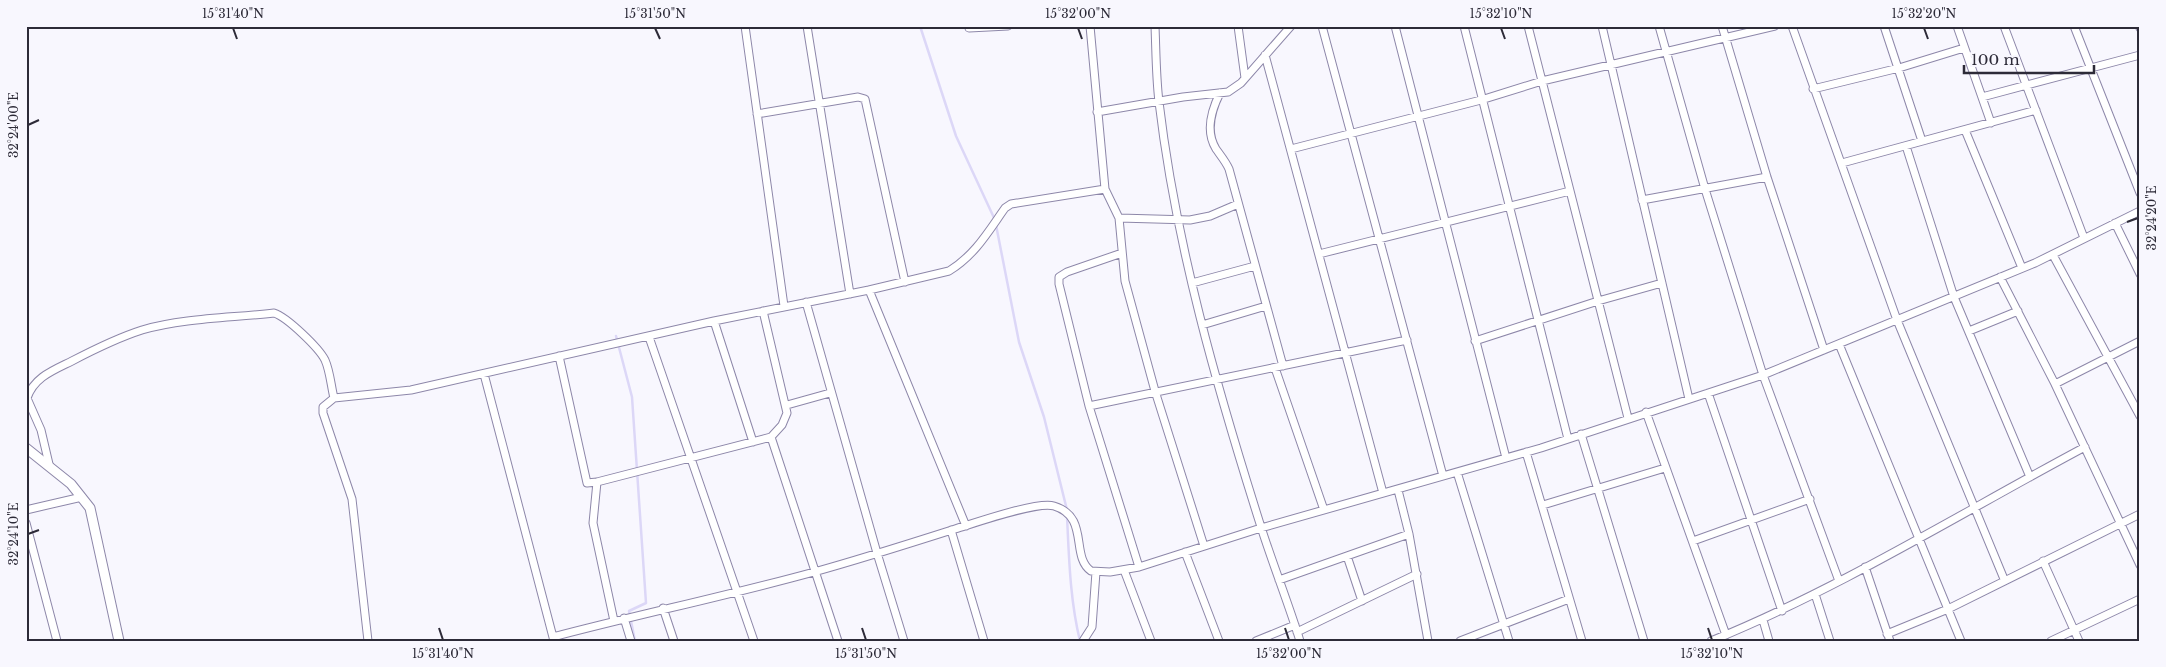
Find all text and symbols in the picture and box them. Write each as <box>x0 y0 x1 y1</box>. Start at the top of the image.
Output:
text: 15°31'40"N <box>202 6 264 21</box>
text: 15°31'50"N <box>624 6 686 21</box>
text: 15°32'00"N <box>1045 6 1111 21</box>
text: 15°32'10"N <box>1470 6 1533 21</box>
text: 15°32'20"N <box>1892 6 1957 21</box>
scale bar <box>1964 42 2094 74</box>
text: 100 m <box>1971 50 2020 69</box>
text: 32°24'00"E <box>6 92 21 158</box>
text: 32°24'20"E <box>2144 185 2159 250</box>
text: 32°24'10"E <box>6 502 21 565</box>
text: 15°31'40"N <box>412 646 474 661</box>
text: 15°31'50"N <box>835 646 897 661</box>
text: 15°32'00"N <box>1256 646 1322 661</box>
text: 15°32'10"N <box>1681 646 1744 661</box>

